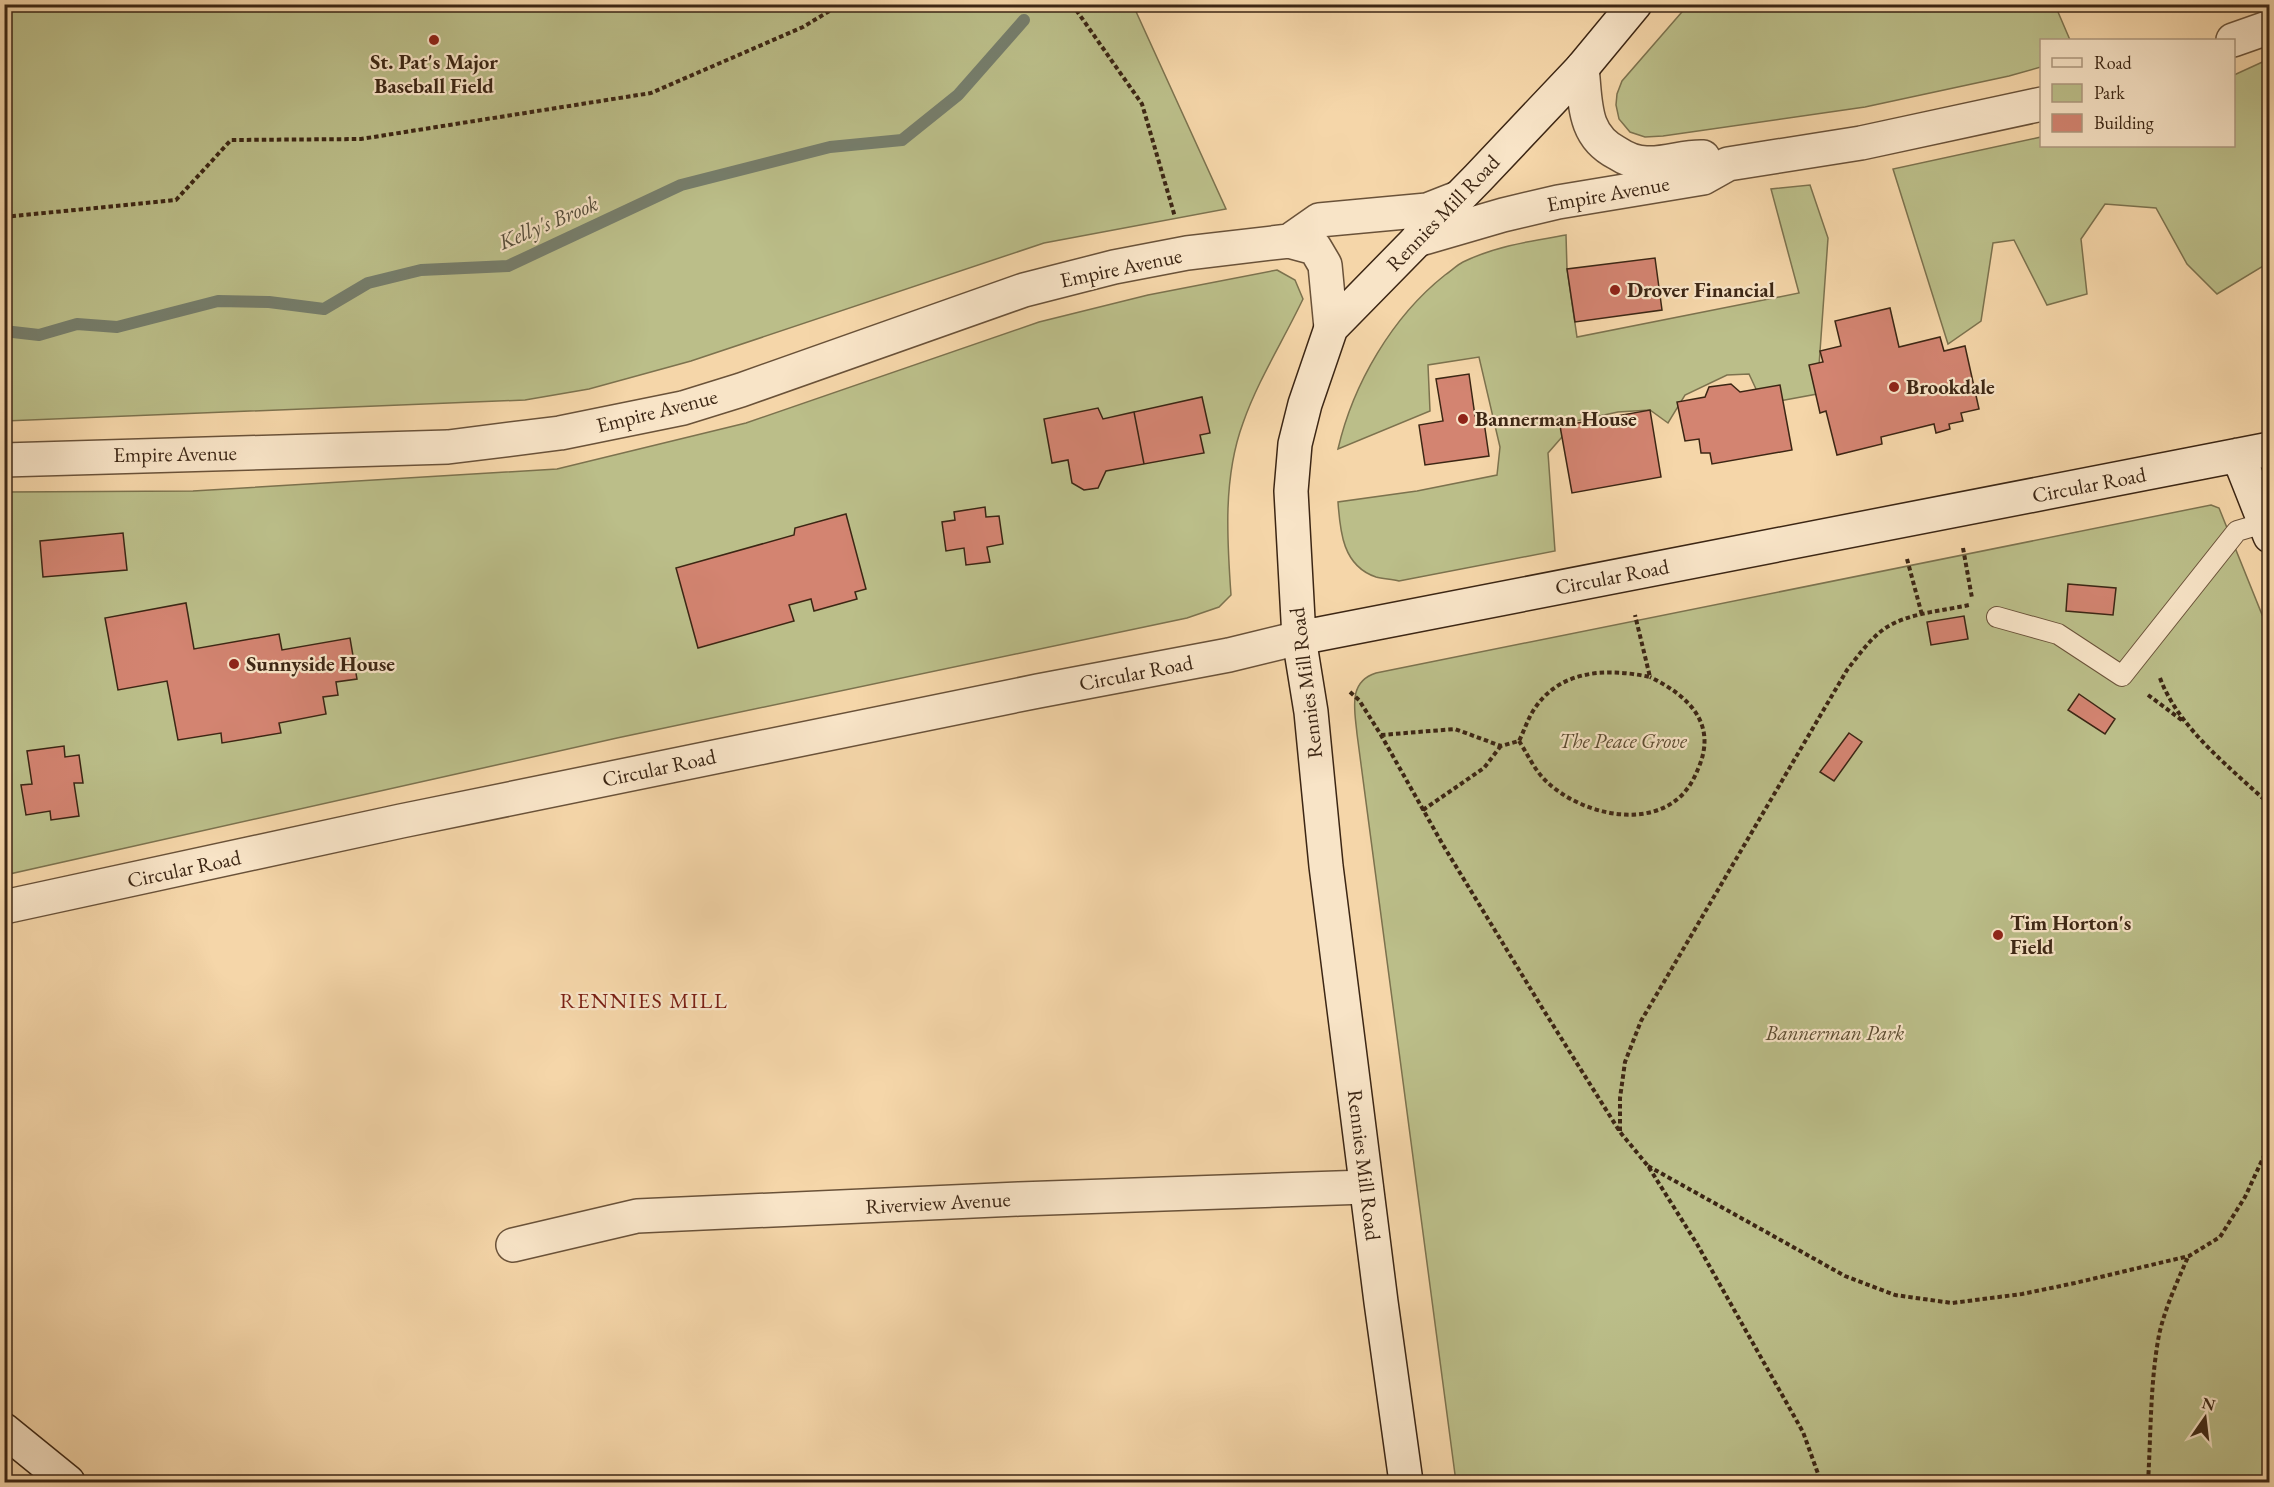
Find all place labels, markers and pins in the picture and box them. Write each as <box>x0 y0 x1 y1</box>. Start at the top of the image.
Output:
marker: St. Pat's Major Baseball Field <box>427 33 441 47</box>
place label: St. Pat's Major Baseball Field <box>370 48 498 99</box>
place label: Drover Financial <box>1627 276 1775 303</box>
marker: Drover Financial <box>1608 283 1622 297</box>
place label: Brookdale <box>1906 373 1995 400</box>
marker: Brookdale <box>1887 380 1901 394</box>
place label: Bannerman House <box>1475 405 1637 432</box>
marker: Bannerman House <box>1456 412 1470 426</box>
place label: Sunnyside House <box>246 650 395 677</box>
marker: Sunnyside House <box>227 657 241 671</box>
place label: Tim Horton's Field <box>2010 909 2131 960</box>
marker: Tim Horton's Field <box>1991 928 2005 942</box>

